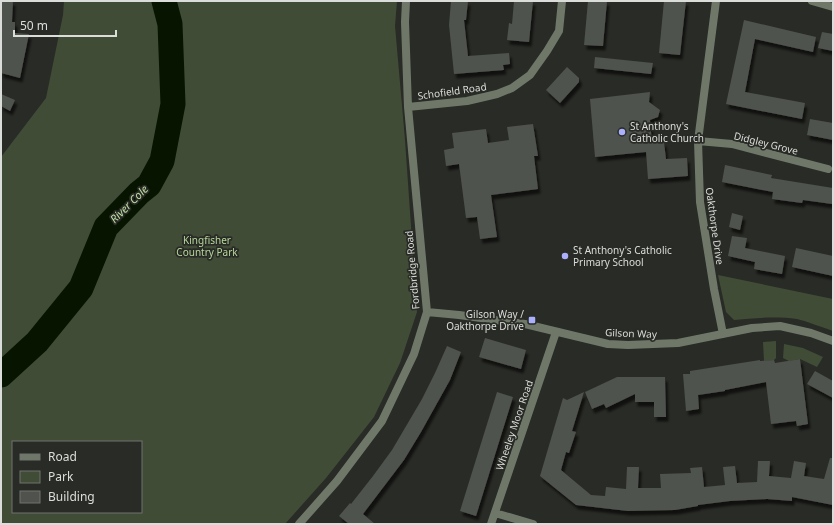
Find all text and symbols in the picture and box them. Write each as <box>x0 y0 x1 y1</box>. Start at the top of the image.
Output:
scale bar <box>14 12 116 38</box>
text: 50 m <box>20 17 48 34</box>
street label: Schofield Road <box>417 79 487 103</box>
place label: St Anthony's Catholic Church <box>630 119 704 145</box>
marker: St Anthony's Catholic Church <box>617 127 627 137</box>
street label: Didgley Grove <box>732 128 800 158</box>
water label: River Cole <box>106 181 151 226</box>
street label: Oakthorpe Drive <box>703 186 727 266</box>
street label: Fordbridge Road <box>402 230 422 310</box>
park label: Kingfisher Country Park <box>176 233 238 259</box>
place label: St Anthony's Catholic Primary School <box>573 243 672 269</box>
marker: St Anthony's Catholic Primary School <box>560 251 570 261</box>
place label: Gilson Way / Oakthorpe Drive <box>446 307 524 333</box>
marker: Gilson Way / Oakthorpe Drive <box>527 315 537 325</box>
street label: Gilson Way <box>605 325 658 341</box>
street label: Wheeley Moor Road <box>492 378 536 472</box>
legend <box>12 441 142 513</box>
text: Road <box>48 448 77 465</box>
text: Park <box>48 468 74 485</box>
text: Building <box>48 488 95 505</box>

